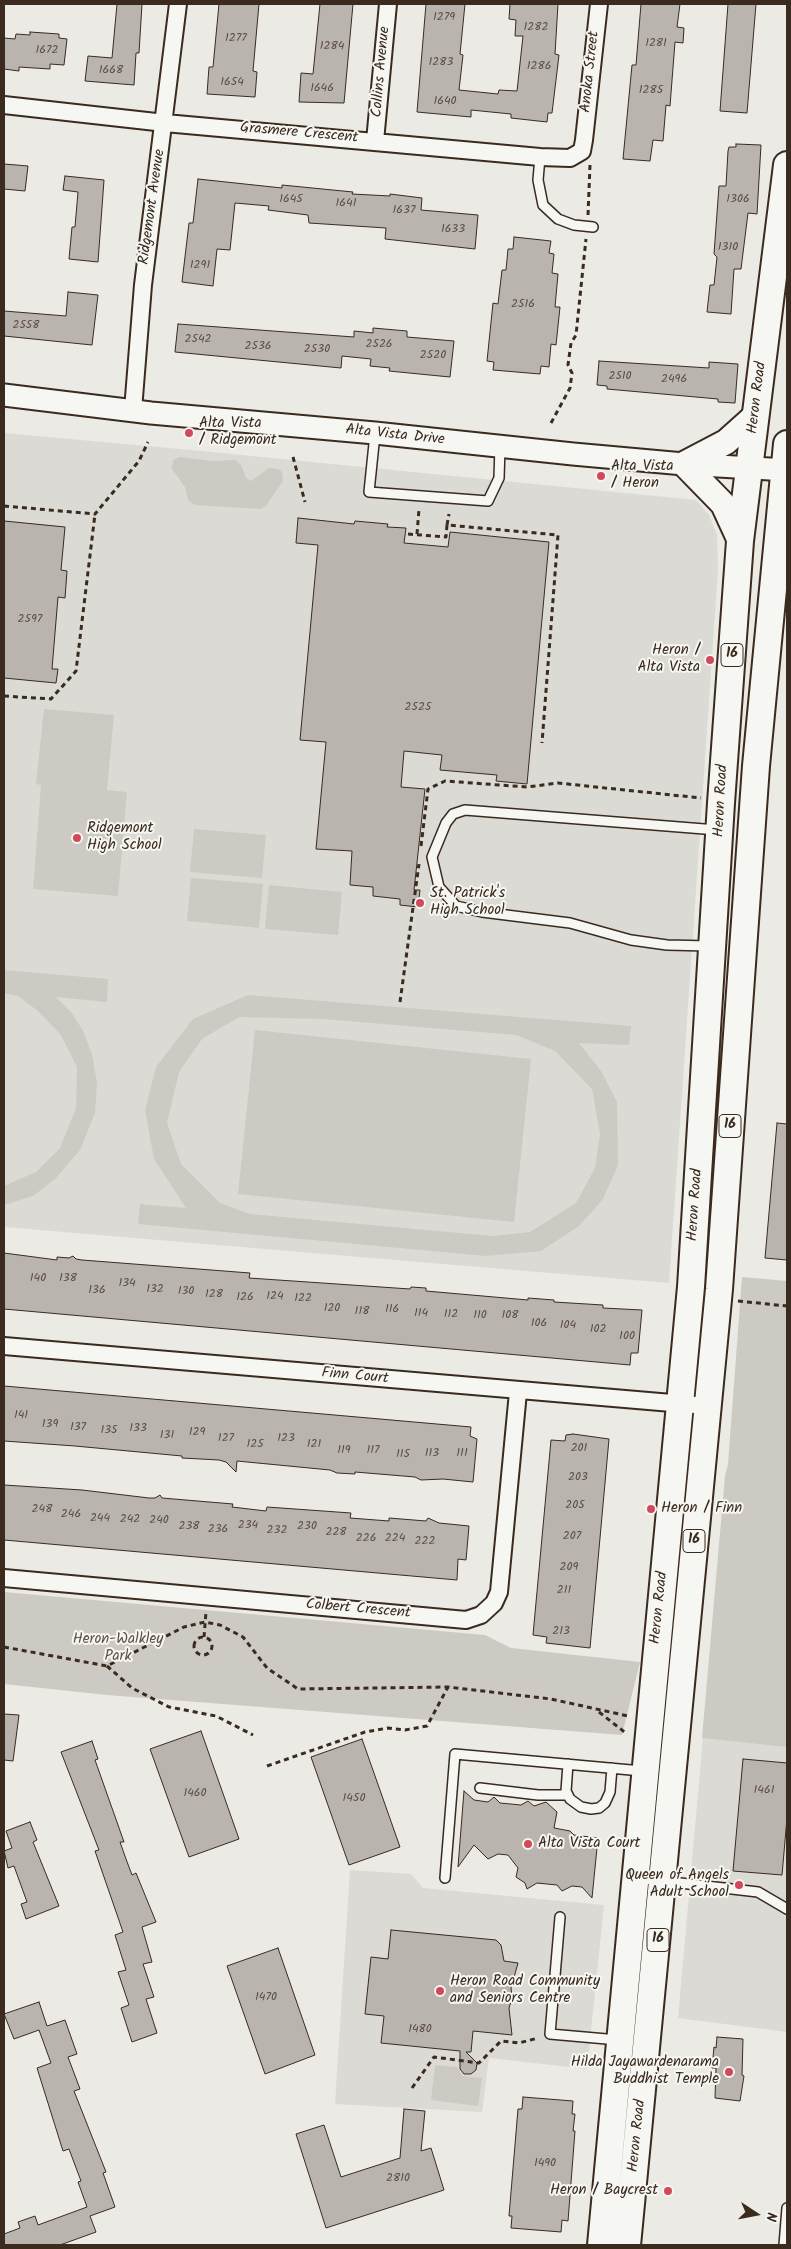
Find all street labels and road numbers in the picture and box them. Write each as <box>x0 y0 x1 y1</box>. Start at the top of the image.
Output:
street label: Collins Avenue <box>369 26 395 118</box>
street label: Anoka Street <box>578 30 604 114</box>
street label: Grasmere Crescent <box>239 120 359 148</box>
street label: Ridgemont Avenue <box>136 148 170 266</box>
street label: Heron Road <box>745 361 771 435</box>
street label: Alta Vista Drive <box>344 422 446 450</box>
road number: 16 <box>721 644 743 666</box>
street label: Heron Road <box>711 764 733 838</box>
road number: 16 <box>719 1114 741 1138</box>
street label: Heron Road <box>684 1168 708 1242</box>
street label: Finn Court <box>321 1365 389 1389</box>
road number: 16 <box>683 1530 705 1552</box>
street label: Heron Road <box>647 1571 673 1645</box>
street label: Colbert Crescent <box>305 1596 411 1624</box>
road number: 16 <box>647 1928 669 1952</box>
street label: Heron Road <box>625 2099 651 2173</box>

